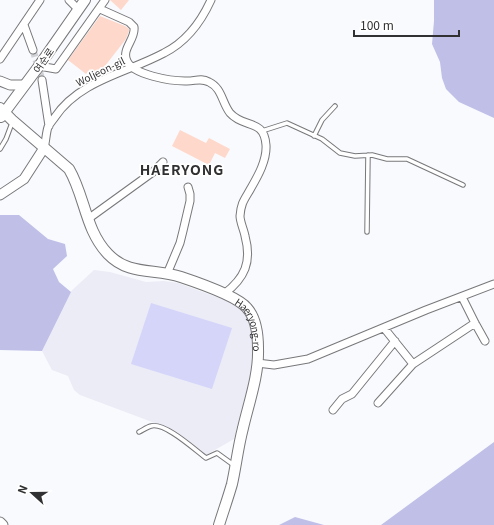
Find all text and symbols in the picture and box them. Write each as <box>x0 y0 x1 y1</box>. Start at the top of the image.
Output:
scale bar <box>354 12 459 38</box>
text: 100 m <box>360 16 394 33</box>
street label: 여순로 <box>29 44 57 76</box>
street label: Woljeon-gil <box>73 53 127 89</box>
district label: HAERYONG <box>140 159 224 179</box>
street label: Haeryong-ro <box>233 294 266 352</box>
north arrow <box>12 473 52 513</box>
text: N <box>13 482 31 496</box>

